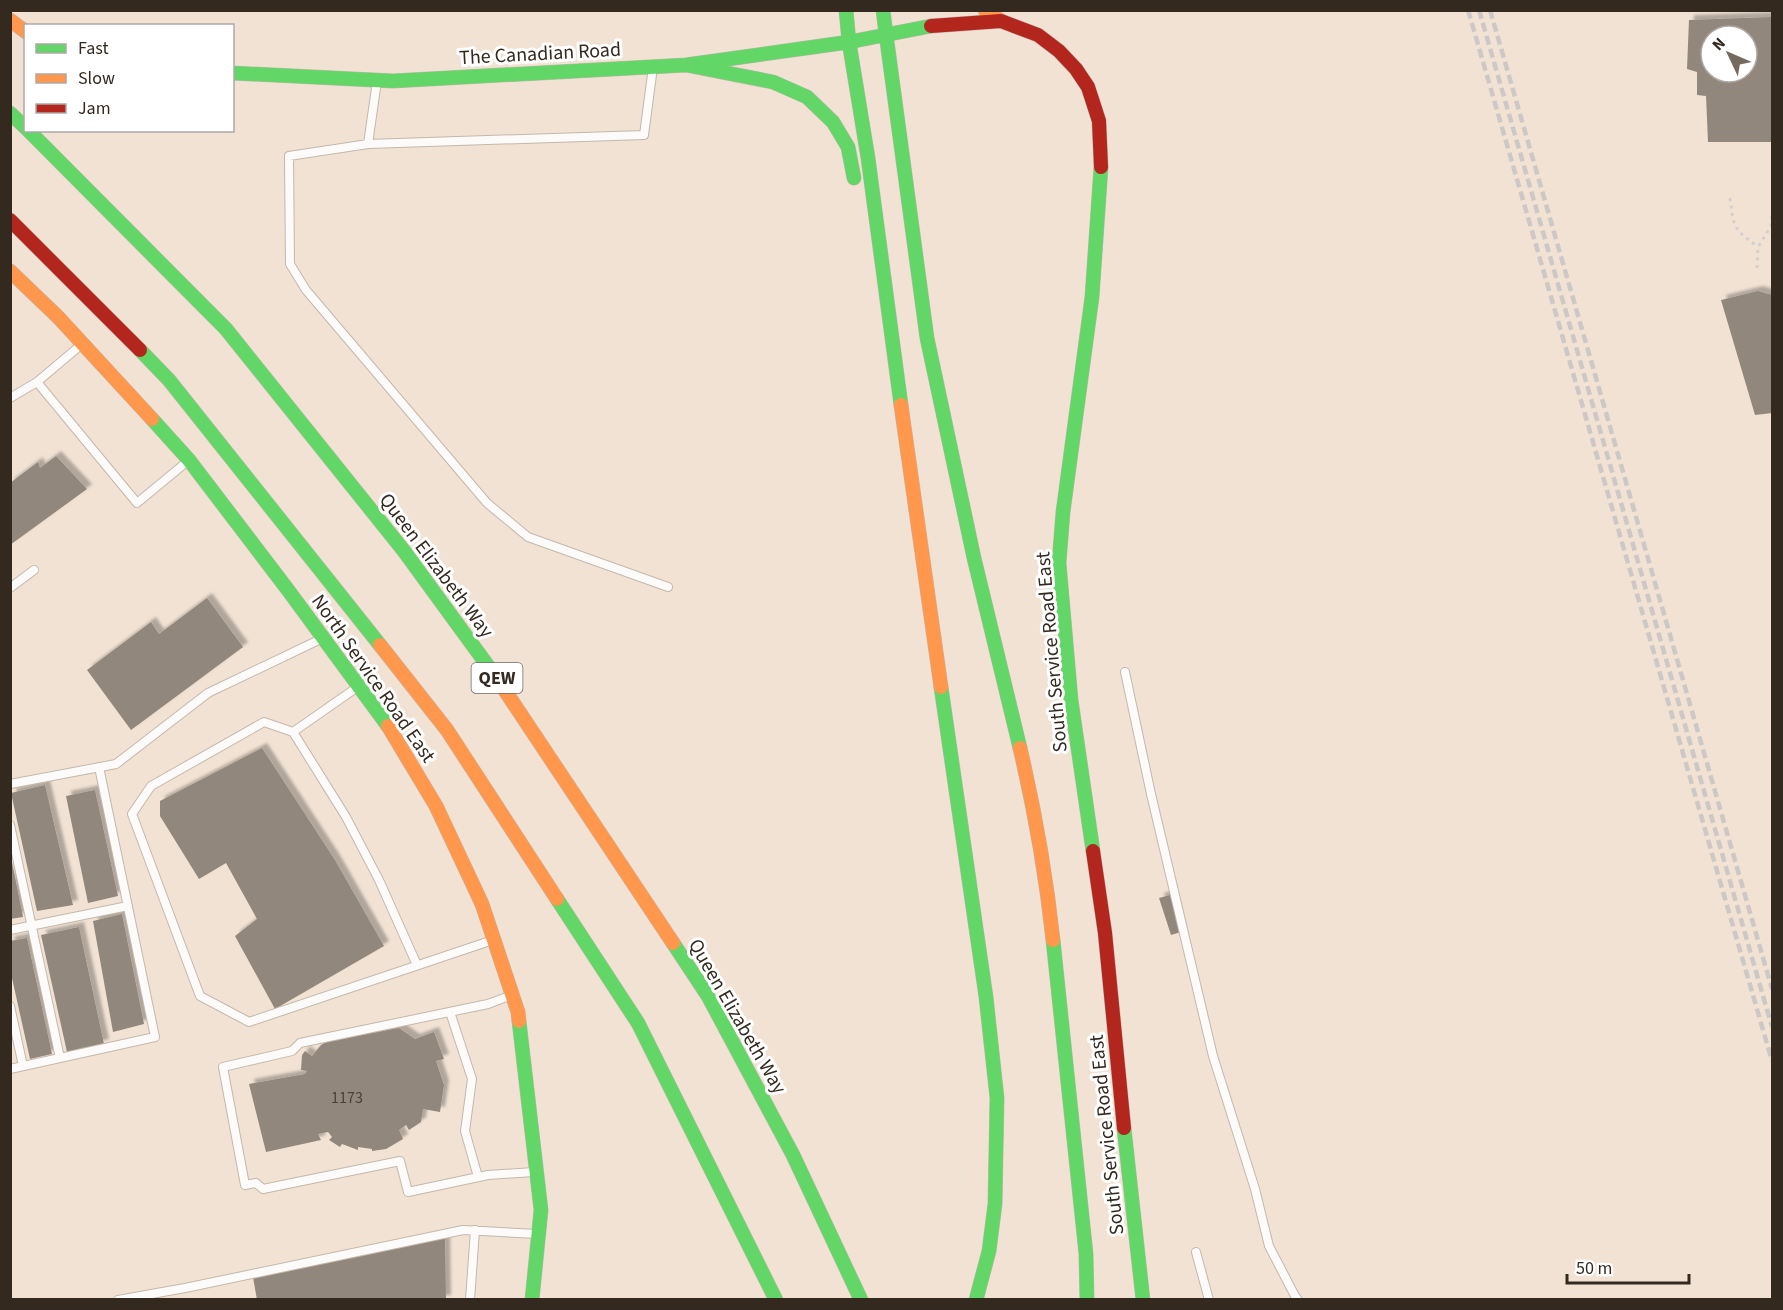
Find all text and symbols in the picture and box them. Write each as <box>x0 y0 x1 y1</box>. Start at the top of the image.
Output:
legend <box>24 24 234 132</box>
north arrow <box>1699 24 1759 84</box>
text: N <box>1707 33 1731 56</box>
text: Fast <box>78 36 109 61</box>
street label: The Canadian Road <box>458 36 622 72</box>
text: Slow <box>78 66 115 91</box>
text: Jam <box>78 96 111 121</box>
street label: Queen Elizabeth Way <box>372 487 500 644</box>
street label: South Service Road East <box>1029 550 1075 753</box>
street label: North Service Road East <box>304 589 442 769</box>
road number: QEW <box>472 663 522 693</box>
street label: Queen Elizabeth Way <box>681 934 793 1100</box>
street label: South Service Road East <box>1083 1033 1131 1236</box>
house number: 1173 <box>331 1087 363 1109</box>
scale bar <box>1567 1247 1688 1285</box>
text: 50 m <box>1576 1256 1612 1281</box>

